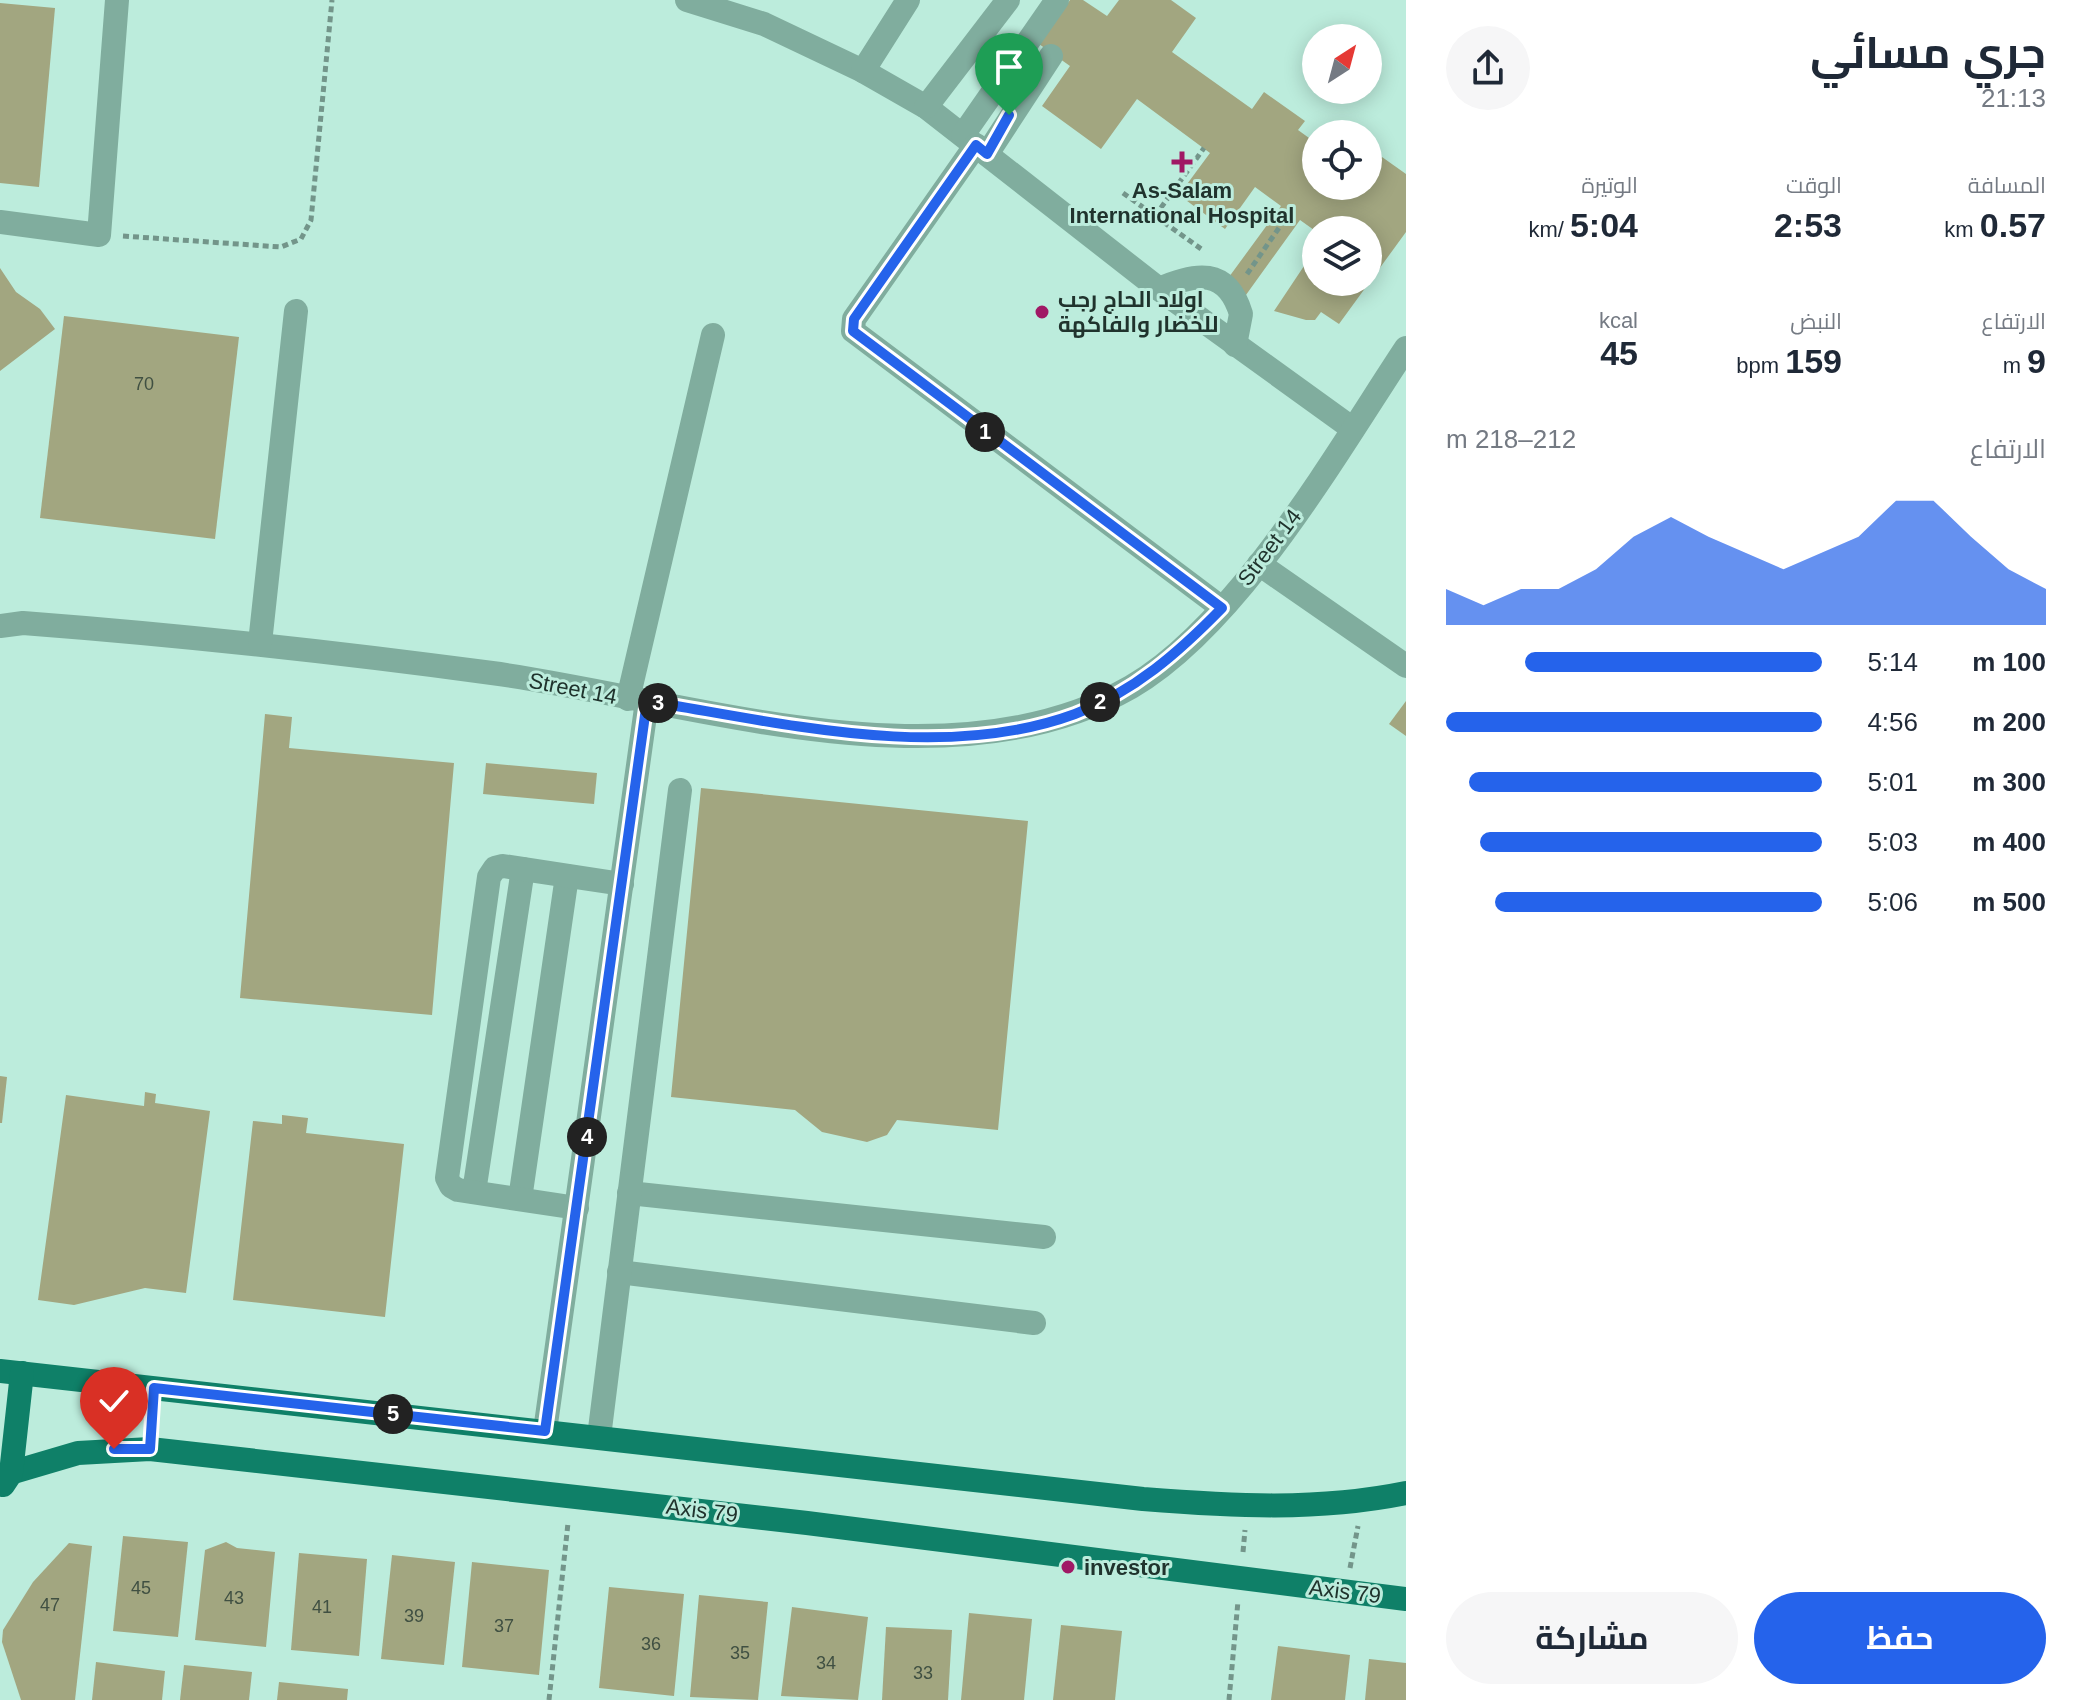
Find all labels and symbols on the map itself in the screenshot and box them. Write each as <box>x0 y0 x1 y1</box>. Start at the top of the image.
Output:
north arrow <box>1302 24 1382 104</box>
pin <box>975 33 1043 115</box>
marker: As-Salam International Hospital <box>1171 151 1193 173</box>
place label: As-Salam International Hospital <box>1070 178 1294 228</box>
place label: اولاد الحاج رجب للخضار والفاكهة <box>1058 287 1218 338</box>
marker: اولاد الحاج رجب للخضار والفاكهة <box>1033 303 1051 321</box>
house number: 70 <box>134 374 154 394</box>
pin: 1 <box>965 412 1005 452</box>
street label: Street 14 <box>1233 504 1306 590</box>
street label: Street 14 <box>527 668 619 709</box>
pin: 2 <box>1080 682 1120 722</box>
pin: 3 <box>638 683 678 723</box>
pin: 4 <box>567 1117 607 1157</box>
pin <box>80 1367 148 1449</box>
pin: 5 <box>373 1394 413 1434</box>
street label: Axis 79 <box>665 1494 739 1527</box>
place label: investor <box>1084 1555 1170 1580</box>
marker: investor <box>1059 1558 1077 1576</box>
street label: Axis 79 <box>1308 1575 1382 1608</box>
house number: 45 <box>131 1578 151 1598</box>
house number: 43 <box>224 1588 244 1608</box>
house number: 47 <box>40 1595 60 1615</box>
house number: 41 <box>312 1597 332 1617</box>
house number: 39 <box>404 1606 424 1626</box>
house number: 37 <box>494 1616 514 1636</box>
house number: 36 <box>641 1634 661 1654</box>
house number: 35 <box>730 1643 750 1663</box>
house number: 34 <box>816 1653 836 1673</box>
house number: 33 <box>913 1663 933 1683</box>

